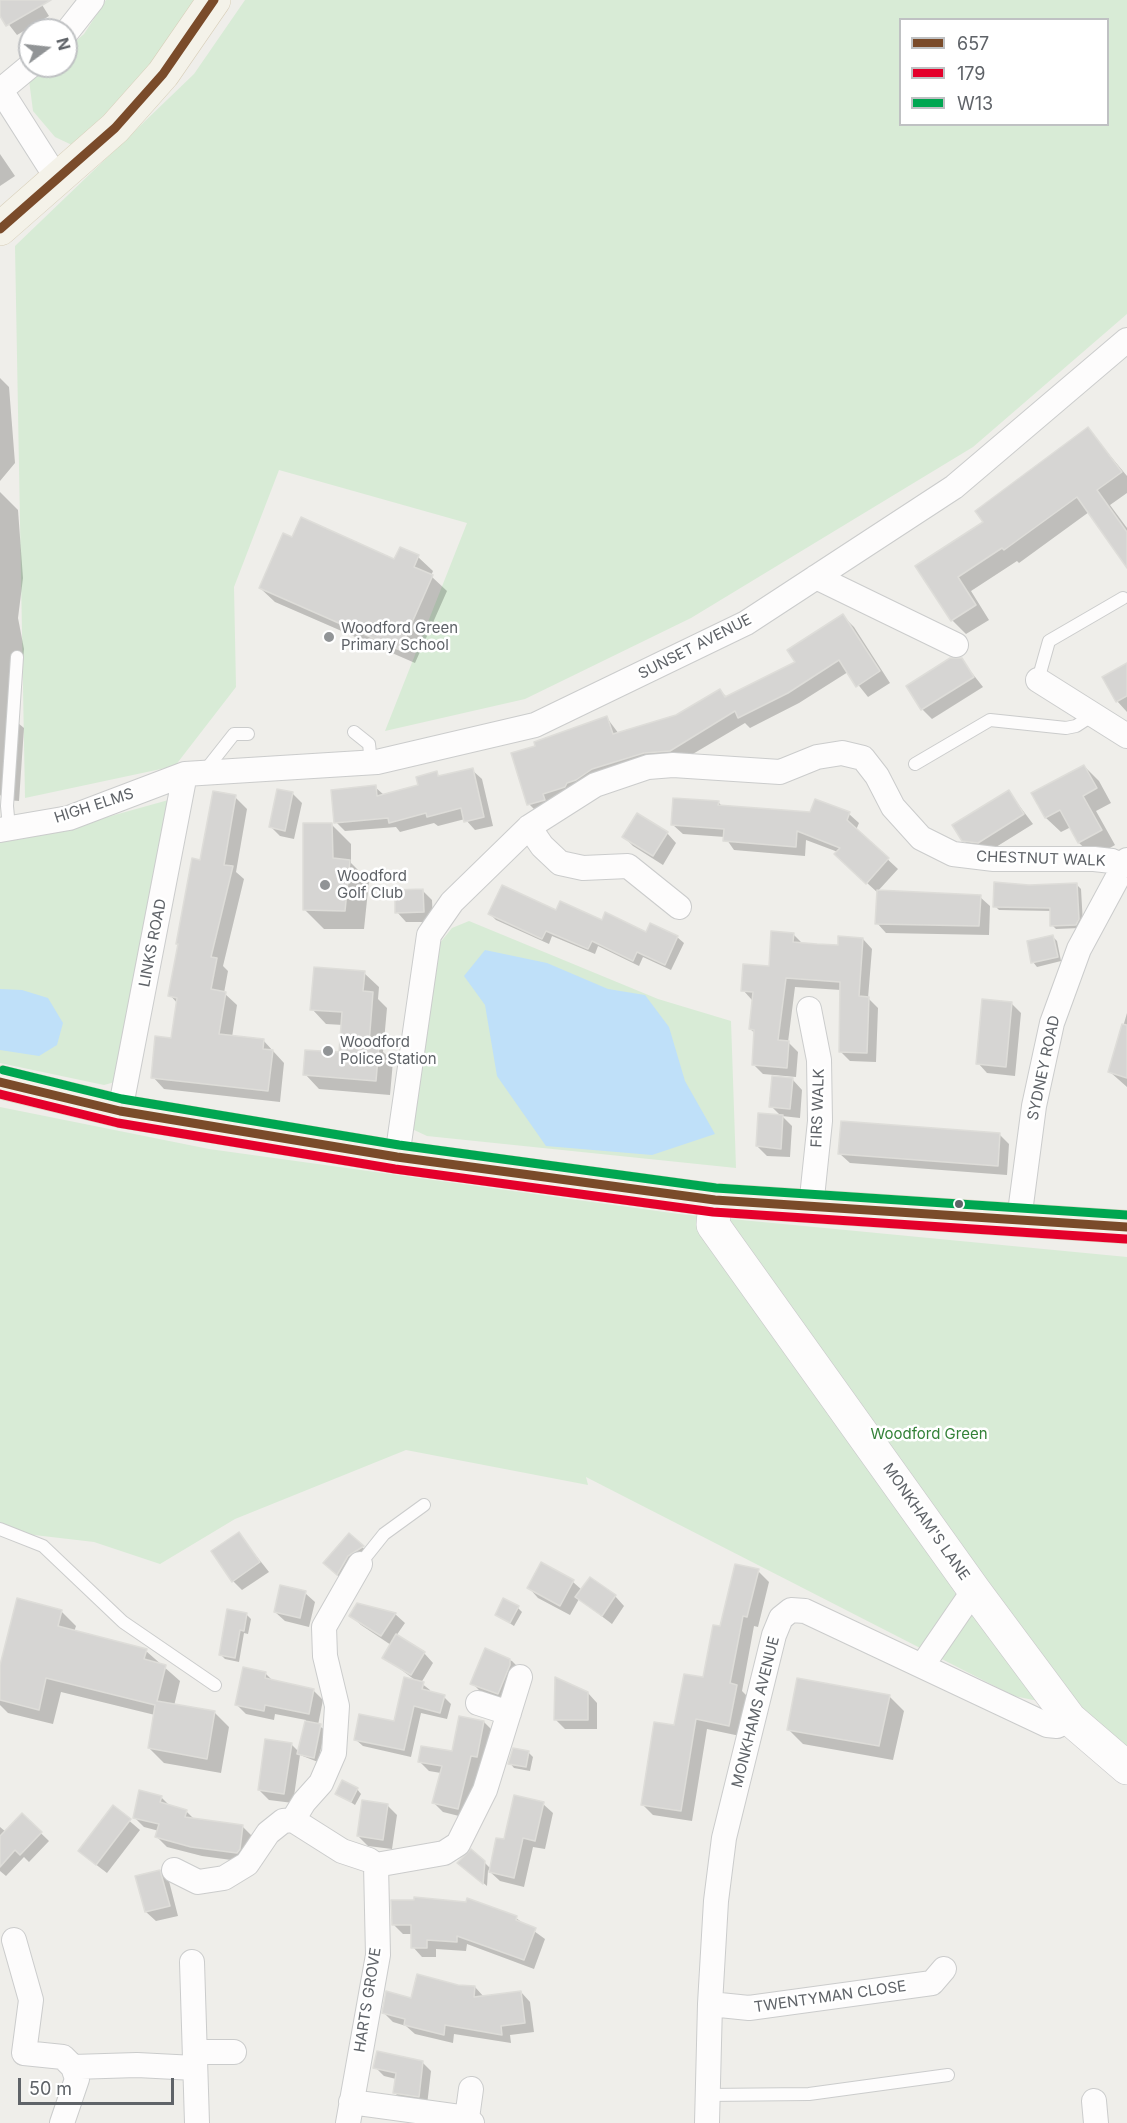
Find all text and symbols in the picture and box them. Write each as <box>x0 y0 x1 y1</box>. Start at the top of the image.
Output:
north arrow <box>18 18 78 78</box>
legend <box>899 18 1109 126</box>
text: 657 <box>957 33 989 54</box>
text: N <box>52 35 75 52</box>
text: 179 <box>957 63 986 84</box>
text: W13 <box>957 93 993 114</box>
street label: SUNSET AVENUE <box>635 611 755 683</box>
place label: Woodford Green Primary School <box>341 619 458 654</box>
marker: Woodford Green Primary School <box>322 630 336 644</box>
street label: HIGH ELMS <box>52 785 136 827</box>
street label: CHESTNUT WALK <box>976 848 1106 870</box>
place label: Woodford Golf Club <box>337 867 407 902</box>
marker: Woodford Golf Club <box>318 878 332 892</box>
street label: LINKS ROAD <box>136 897 170 989</box>
street label: SYDNEY ROAD <box>1024 1014 1064 1122</box>
place label: Woodford Police Station <box>340 1033 437 1068</box>
marker: Woodford Police Station <box>321 1044 335 1058</box>
street label: FIRS WALK <box>808 1068 828 1148</box>
unlabelled marker <box>953 1198 965 1210</box>
park label: Woodford Green <box>870 1425 988 1443</box>
street label: MONKHAM'S LANE <box>879 1460 973 1584</box>
street label: MONKHAMS AVENUE <box>728 1634 784 1790</box>
street label: HARTS GROVE <box>351 1946 385 2054</box>
street label: TWENTYMAN CLOSE <box>753 1977 907 2017</box>
scale bar <box>21 2066 177 2104</box>
text: 50 m <box>29 2078 72 2099</box>

